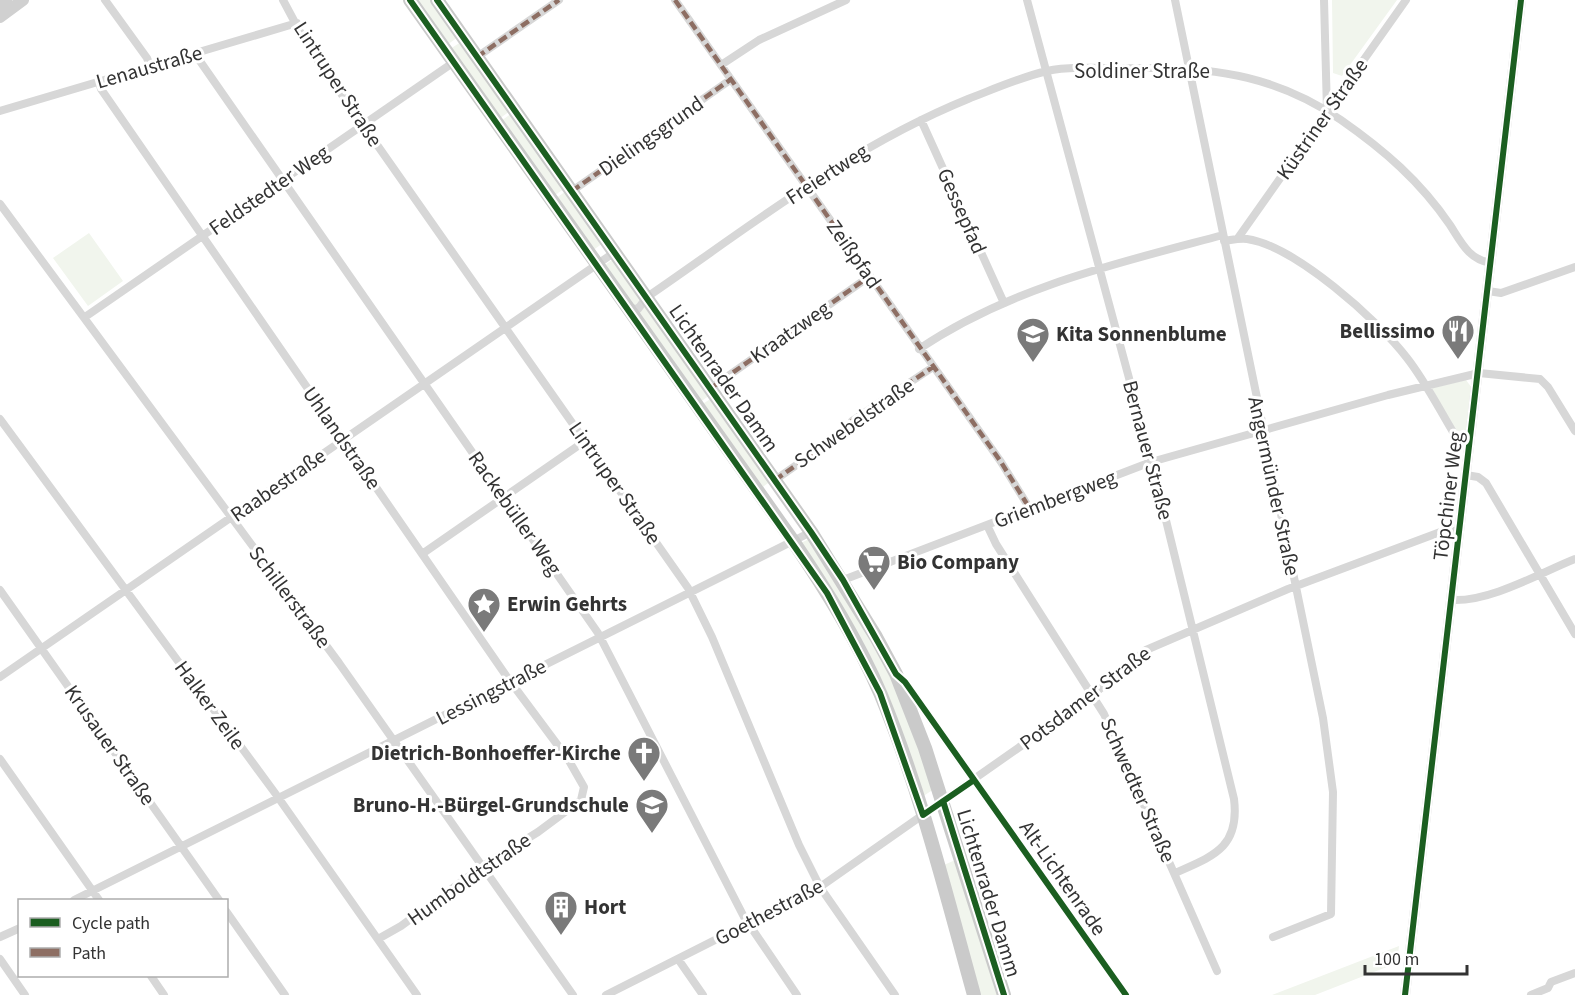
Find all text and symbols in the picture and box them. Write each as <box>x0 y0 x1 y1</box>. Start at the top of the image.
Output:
street label: Lintruper Straße <box>286 15 390 153</box>
street label: Lenaustraße <box>92 38 206 96</box>
street label: Küstriner Straße <box>1269 52 1375 186</box>
street label: Soldiner Straße <box>1074 56 1210 86</box>
street label: Dielingsgrund <box>592 89 710 183</box>
street label: Freiertweg <box>780 136 875 212</box>
street label: Feldstedter Weg <box>203 137 336 243</box>
street label: Gessepfad <box>930 163 994 259</box>
street label: Zeißpfad <box>819 213 889 295</box>
street label: Kraatzweg <box>744 293 836 371</box>
street label: Lichtenrader Damm <box>662 298 786 458</box>
restaurant icon: Bellissimo <box>1440 313 1476 360</box>
school or university icon: Kita Sonnenblume <box>1015 316 1051 363</box>
place label: Bellissimo <box>1340 316 1435 346</box>
place label: Kita Sonnenblume <box>1056 319 1227 349</box>
street label: Schwebelstraße <box>788 370 920 476</box>
street label: Bernauer Straße <box>1115 377 1181 523</box>
street label: Uhlandstraße <box>295 380 389 496</box>
street label: Angermünder Straße <box>1240 394 1308 578</box>
street label: Lintruper Straße <box>561 415 669 551</box>
street label: Töpchiner Weg <box>1425 429 1471 562</box>
street label: Raabestraße <box>224 441 332 529</box>
street label: Rackebüller Weg <box>461 445 569 581</box>
street label: Griembergweg <box>990 462 1121 536</box>
street label: Schillerstraße <box>242 540 338 654</box>
supermarket icon: Bio Company <box>856 544 892 591</box>
place label: Bio Company <box>897 547 1019 577</box>
place icon: Erwin Gehrts <box>466 586 502 633</box>
place label: Erwin Gehrts <box>507 589 627 619</box>
street label: Potsdamer Straße <box>1013 639 1157 757</box>
street label: Lessingstraße <box>430 651 552 733</box>
street label: Halker Zeile <box>167 654 253 756</box>
street label: Krusauer Straße <box>57 679 163 811</box>
street label: Schwedter Straße <box>1093 713 1183 867</box>
church icon: Dietrich-Bonhoeffer-Kirche <box>626 735 662 782</box>
place label: Dietrich-Bonhoeffer-Kirche <box>371 738 621 768</box>
school or university icon: Bruno-H.-Bürgel-Grundschule <box>634 787 670 834</box>
place label: Bruno-H.-Bürgel-Grundschule <box>353 790 629 820</box>
street label: Lichtenrader Damm <box>949 805 1029 981</box>
street label: Alt-Lichtenrade <box>1012 814 1114 942</box>
street label: Humboldtstraße <box>401 825 537 933</box>
street label: Goethestraße <box>709 871 829 953</box>
building icon: Hort <box>543 889 579 936</box>
place label: Hort <box>584 892 626 922</box>
legend <box>18 899 228 977</box>
text: Cycle path <box>72 911 150 936</box>
scale bar <box>1365 938 1467 976</box>
text: Path <box>72 941 106 966</box>
text: 100 m <box>1374 947 1419 972</box>

